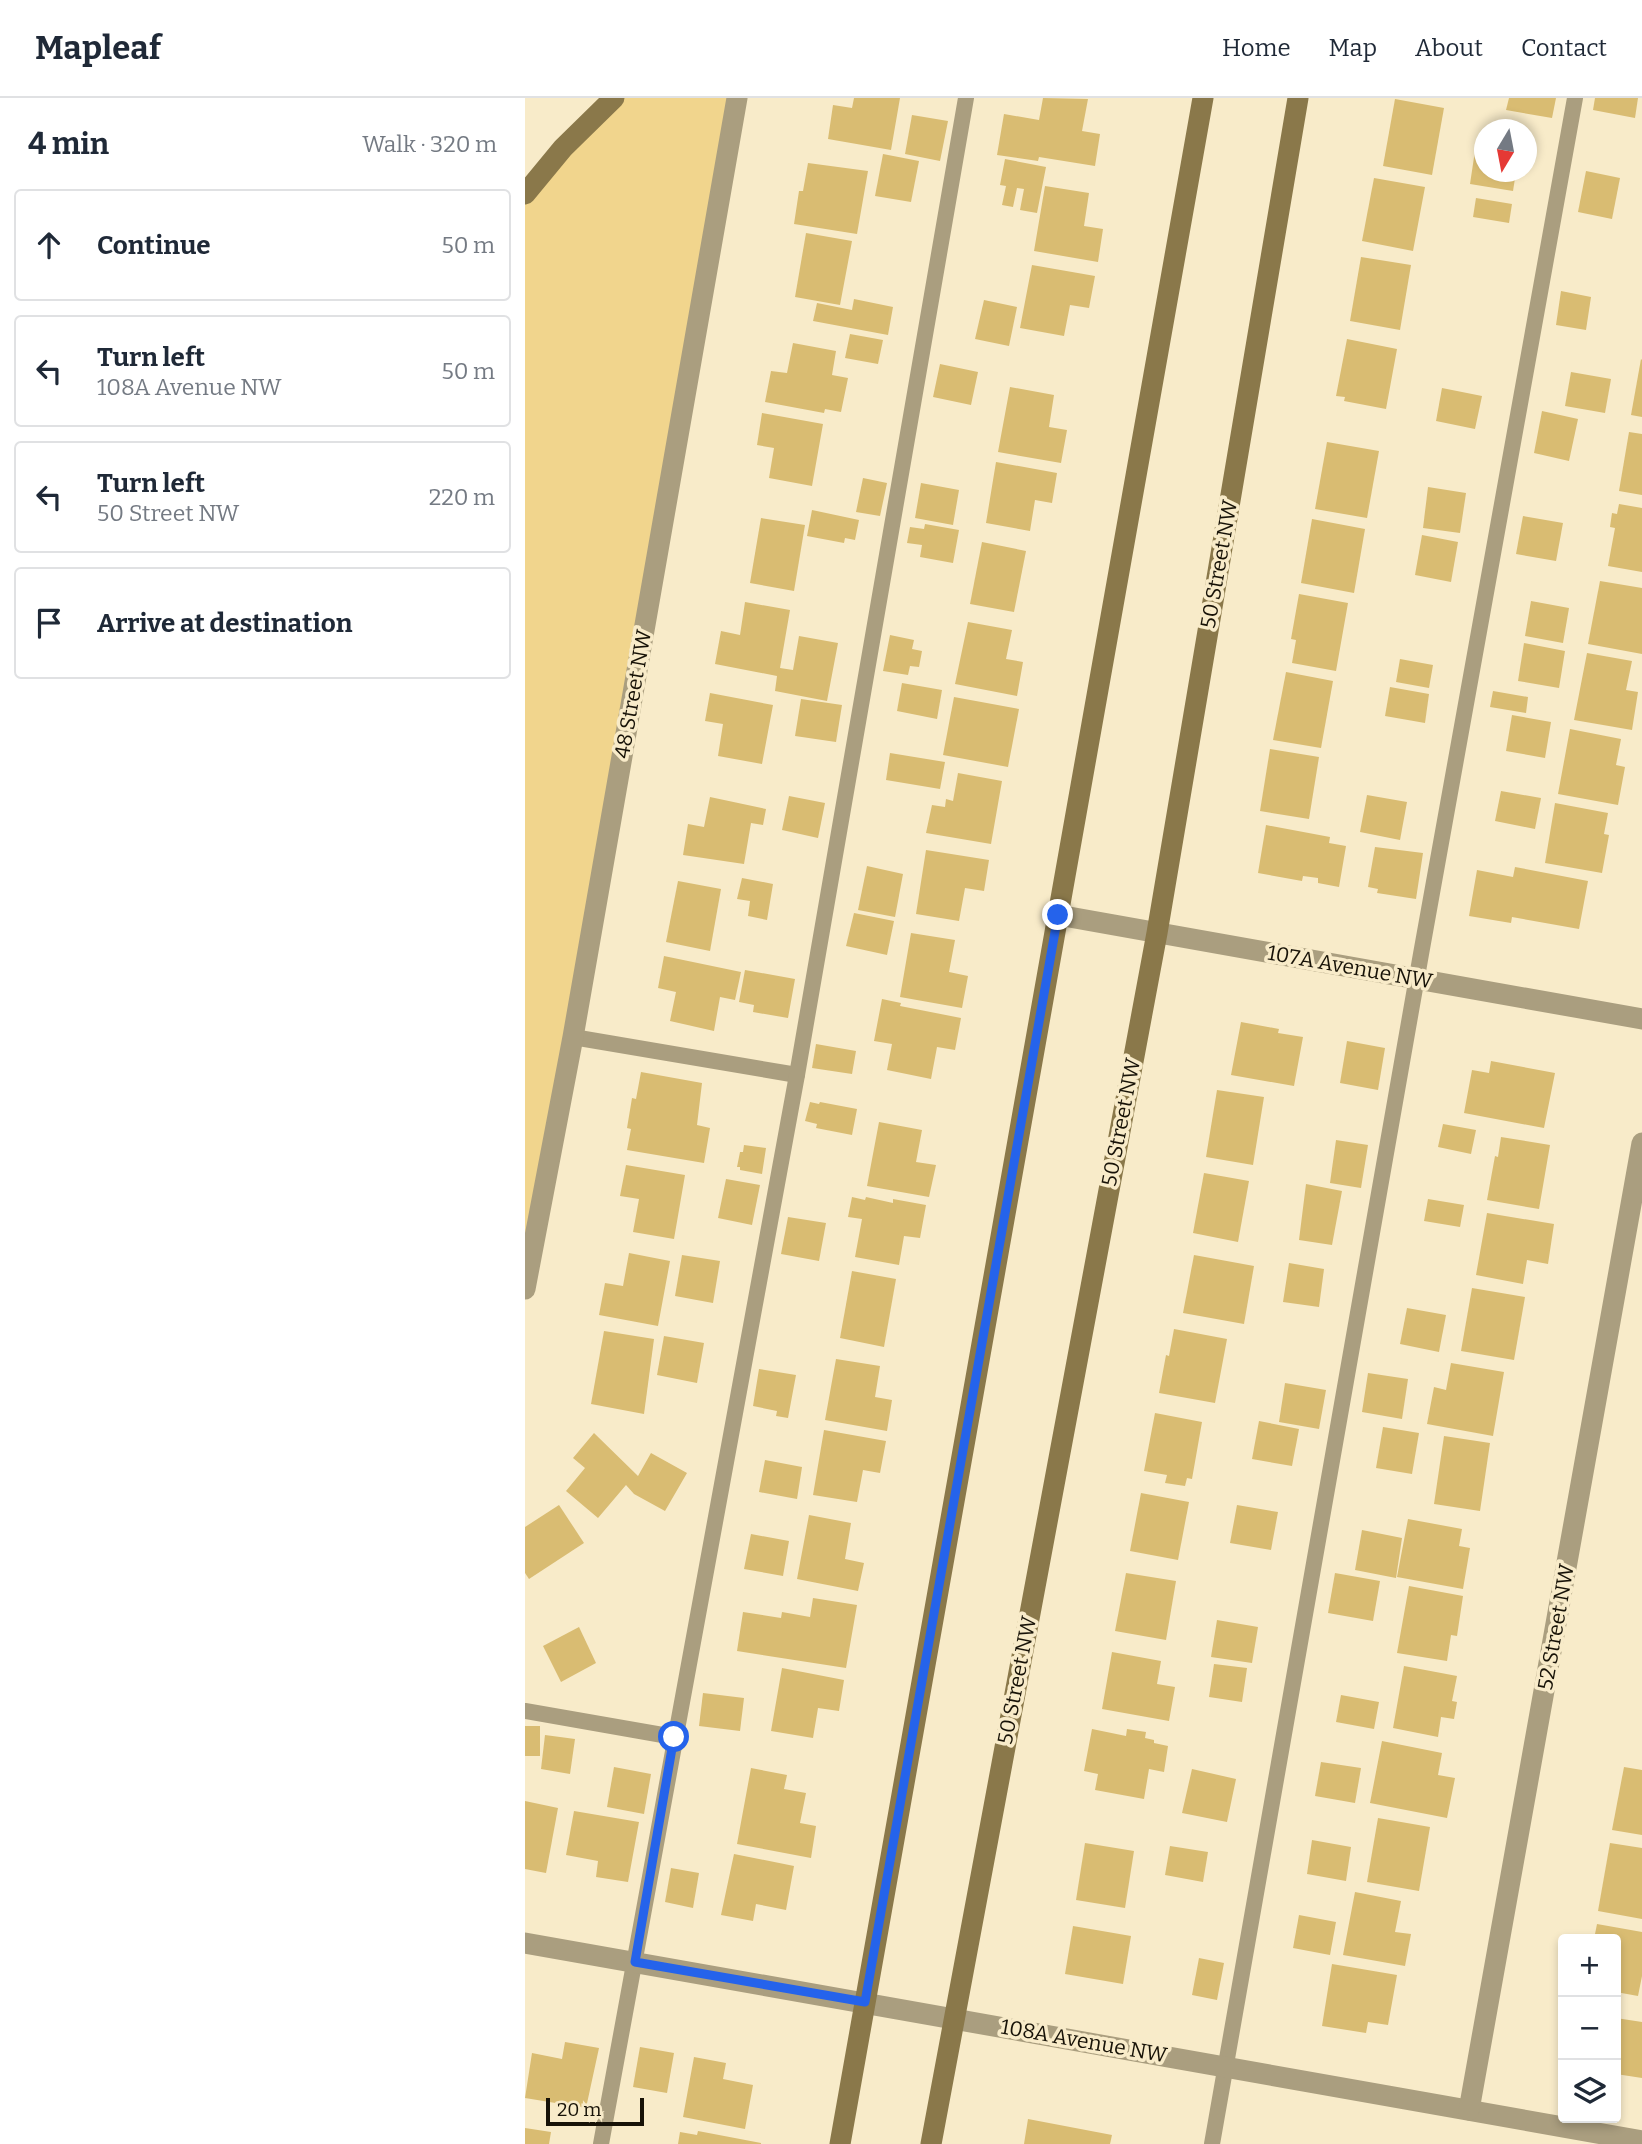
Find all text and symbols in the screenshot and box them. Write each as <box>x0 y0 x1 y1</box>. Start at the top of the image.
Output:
text: Mapleaf <box>35 28 161 68</box>
text: Home <box>1222 34 1291 62</box>
text: Map <box>1329 34 1377 62</box>
text: About <box>1415 34 1483 62</box>
text: Contact <box>1521 34 1607 62</box>
north arrow <box>1474 119 1537 182</box>
text: 4 min <box>28 126 109 162</box>
text: Walk · 320 m <box>362 130 497 158</box>
icon: ahead <box>30 226 68 264</box>
text: Continue <box>97 230 211 261</box>
text: 50 m <box>441 231 495 259</box>
text: Turn left <box>97 342 205 373</box>
icon: left <box>30 352 68 390</box>
text: 50 m <box>441 357 495 385</box>
text: 108A Avenue NW <box>97 373 282 401</box>
text: Turn left <box>97 468 205 499</box>
icon: left <box>30 478 68 516</box>
text: 220 m <box>429 483 495 511</box>
street label: 50 Street NW <box>1195 497 1243 630</box>
text: 50 Street NW <box>97 499 239 527</box>
icon: arrive <box>30 604 68 642</box>
text: Arrive at destination <box>97 608 352 639</box>
street label: 48 Street NW <box>609 627 657 760</box>
route end <box>1042 899 1073 930</box>
street label: 107A Avenue NW <box>1265 940 1435 994</box>
street label: 50 Street NW <box>1096 1055 1146 1188</box>
street label: 52 Street NW <box>1532 1561 1580 1692</box>
street label: 50 Street NW <box>992 1613 1042 1746</box>
route start <box>658 1721 689 1752</box>
map controls <box>1558 1934 1621 2123</box>
button: + <box>1558 1934 1621 1997</box>
button: − <box>1558 1997 1621 2060</box>
street label: 108A Avenue NW <box>999 2014 1170 2069</box>
button: layers <box>1558 2060 1621 2123</box>
scale bar <box>546 2095 644 2127</box>
text: 20 m <box>557 2098 601 2121</box>

